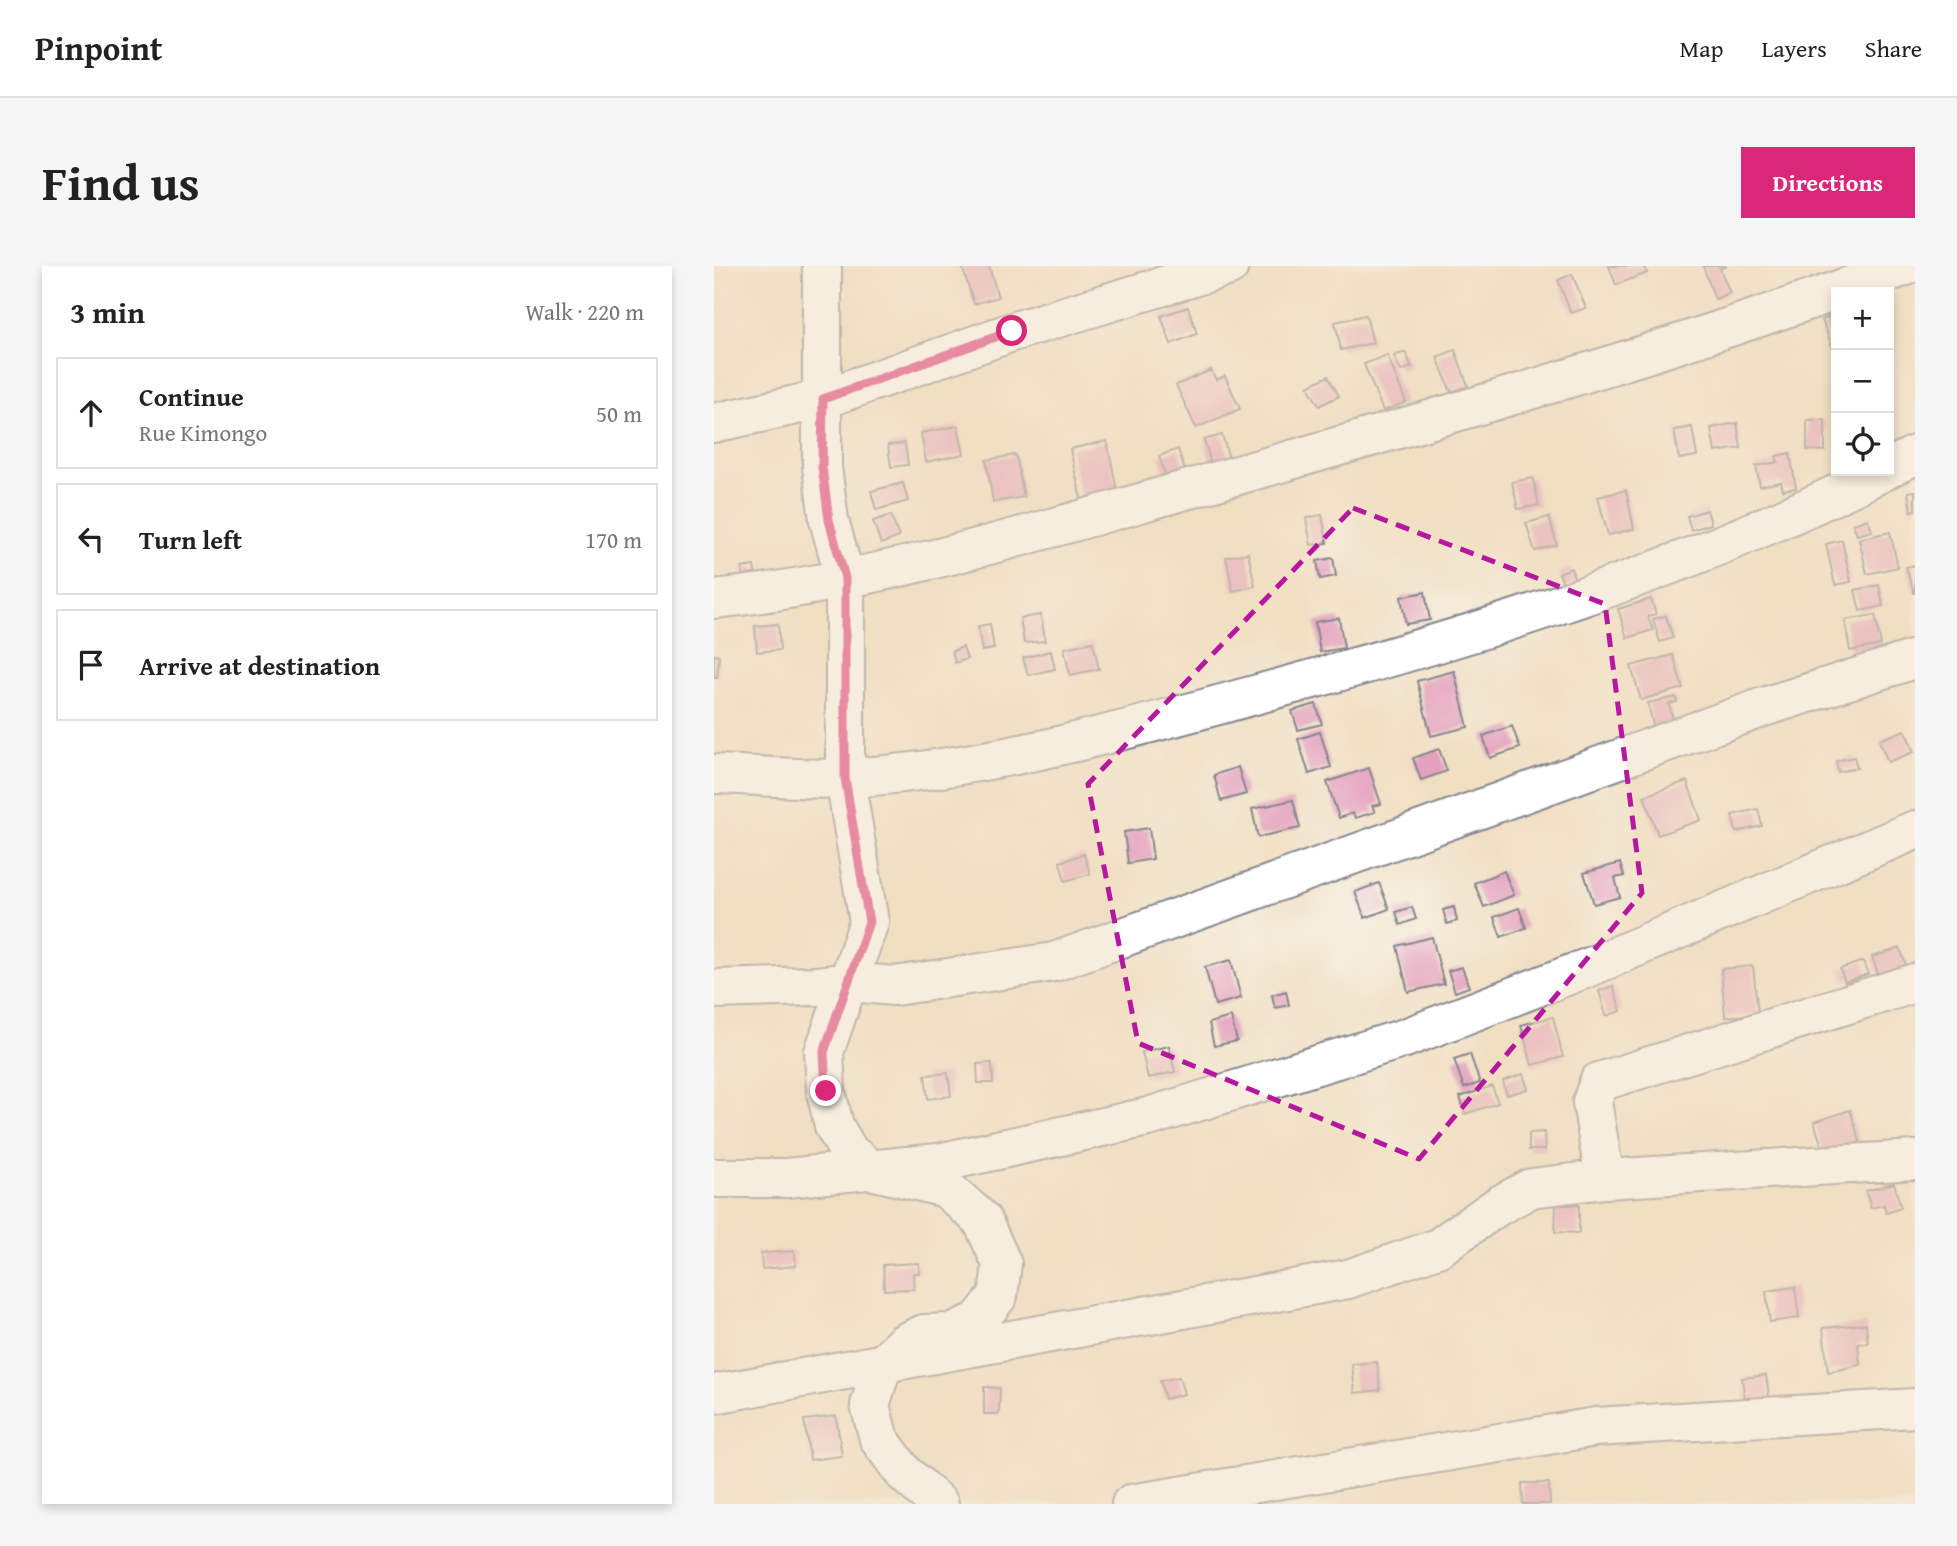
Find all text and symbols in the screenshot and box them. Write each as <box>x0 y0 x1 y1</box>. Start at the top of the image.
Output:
text: Pinpoint <box>35 24 162 72</box>
text: Map <box>1680 31 1723 66</box>
text: Layers <box>1761 31 1827 66</box>
text: Share <box>1865 31 1922 66</box>
text: Find us <box>42 146 200 218</box>
button: Directions <box>1741 147 1915 218</box>
map controls <box>1831 287 1894 476</box>
button: + <box>1831 287 1894 350</box>
text: 3 min <box>70 290 145 334</box>
text: Walk · 220 m <box>525 295 644 328</box>
route start <box>996 315 1027 346</box>
button: − <box>1831 350 1894 413</box>
text: Continue <box>139 377 244 416</box>
icon: ahead <box>72 394 110 432</box>
text: 50 m <box>596 397 642 430</box>
button: locate <box>1831 413 1894 476</box>
text: Rue Kimongo <box>139 416 267 449</box>
icon: left <box>72 520 110 558</box>
text: Turn left <box>139 520 242 559</box>
text: 170 m <box>585 523 642 556</box>
icon: arrive <box>72 646 110 684</box>
text: Arrive at destination <box>139 646 380 685</box>
route end <box>810 1075 841 1106</box>

